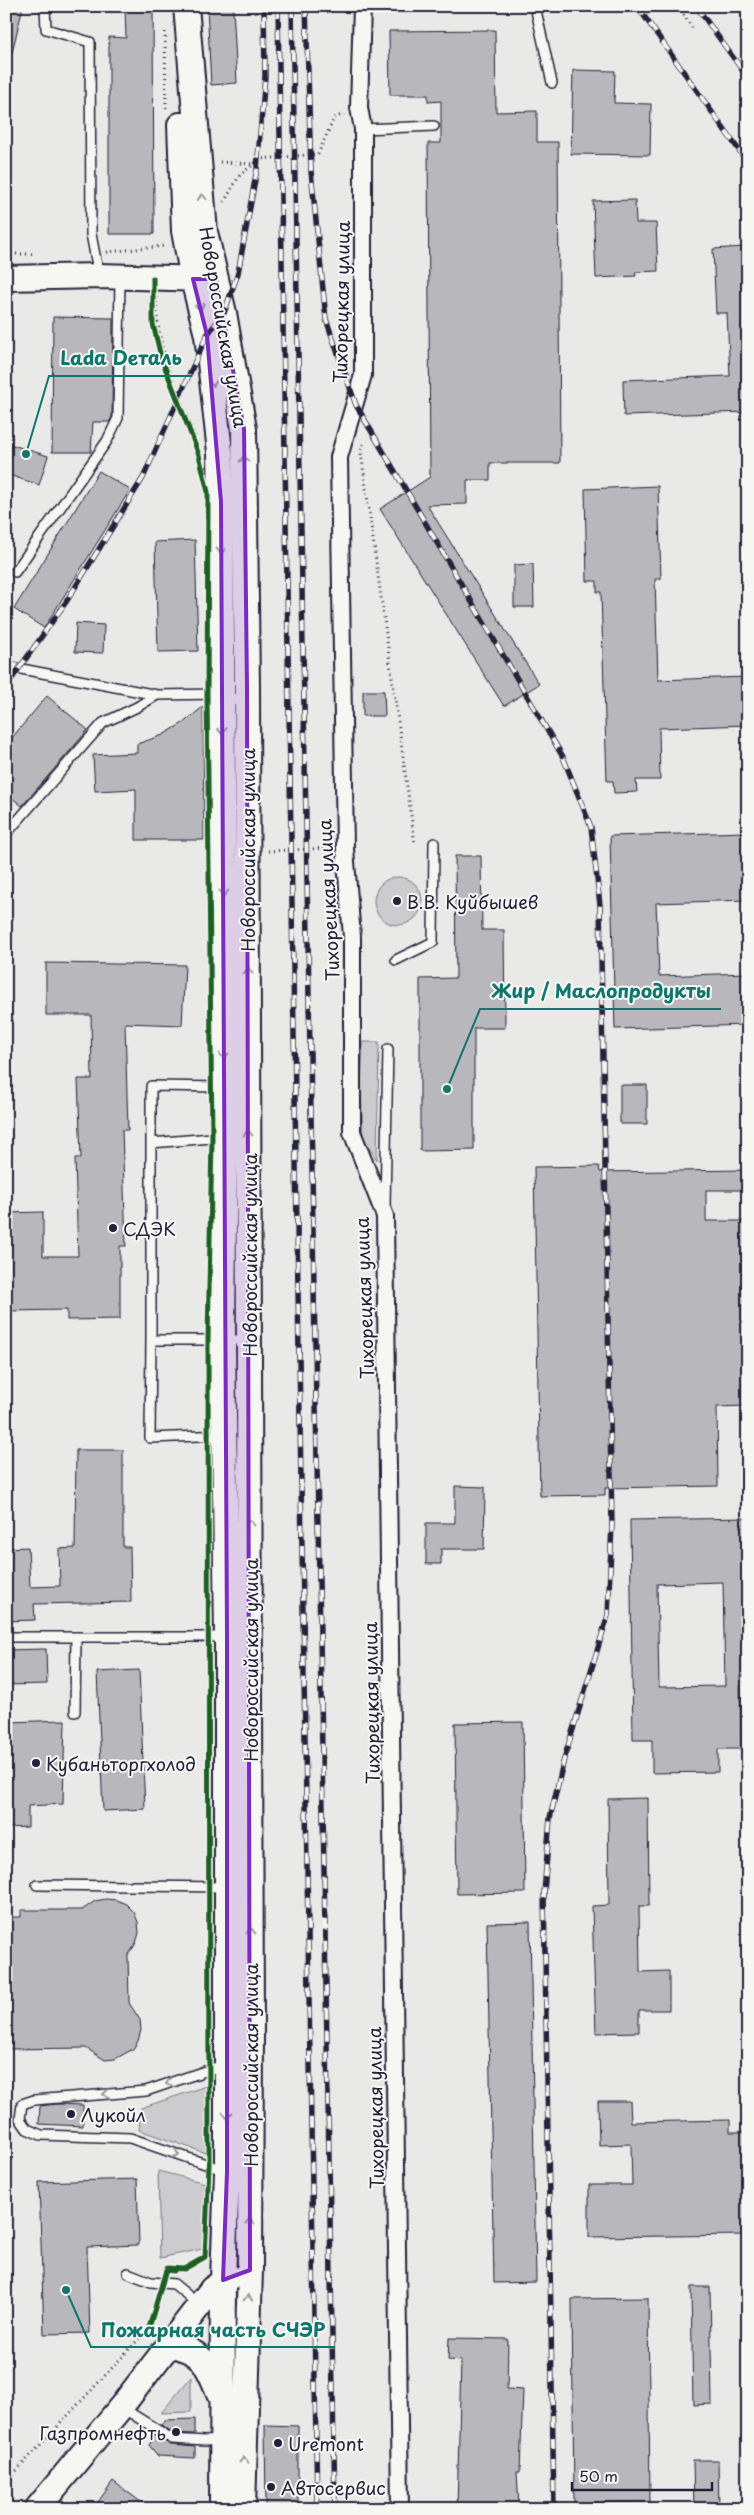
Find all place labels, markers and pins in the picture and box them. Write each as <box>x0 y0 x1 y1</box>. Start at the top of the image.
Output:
callout: Lada Dеталь <box>49 342 192 376</box>
place label: В.В. Куйбышев <box>407 888 538 915</box>
marker: В.В. Куйбышев <box>391 895 403 907</box>
callout: Жир / Маслопродукты <box>480 975 721 1009</box>
place label: СДЭК <box>123 1215 176 1242</box>
marker: СДЭК <box>107 1222 119 1234</box>
place label: Кубаньторгхолод <box>46 1750 196 1777</box>
marker: Кубаньторгхолод <box>30 1757 42 1769</box>
place label: Лукойл <box>81 2101 146 2128</box>
marker: Лукойл <box>65 2108 77 2120</box>
callout: Пожарная часть СЧЭР <box>91 2313 335 2347</box>
place label: Газпромнефть <box>39 2419 166 2446</box>
marker: Газпромнефть <box>170 2426 182 2438</box>
place label: Uremont <box>288 2430 364 2457</box>
marker: Uremont <box>272 2437 284 2449</box>
place label: Автосервис <box>281 2474 386 2501</box>
marker: Автосервис <box>265 2481 277 2493</box>

